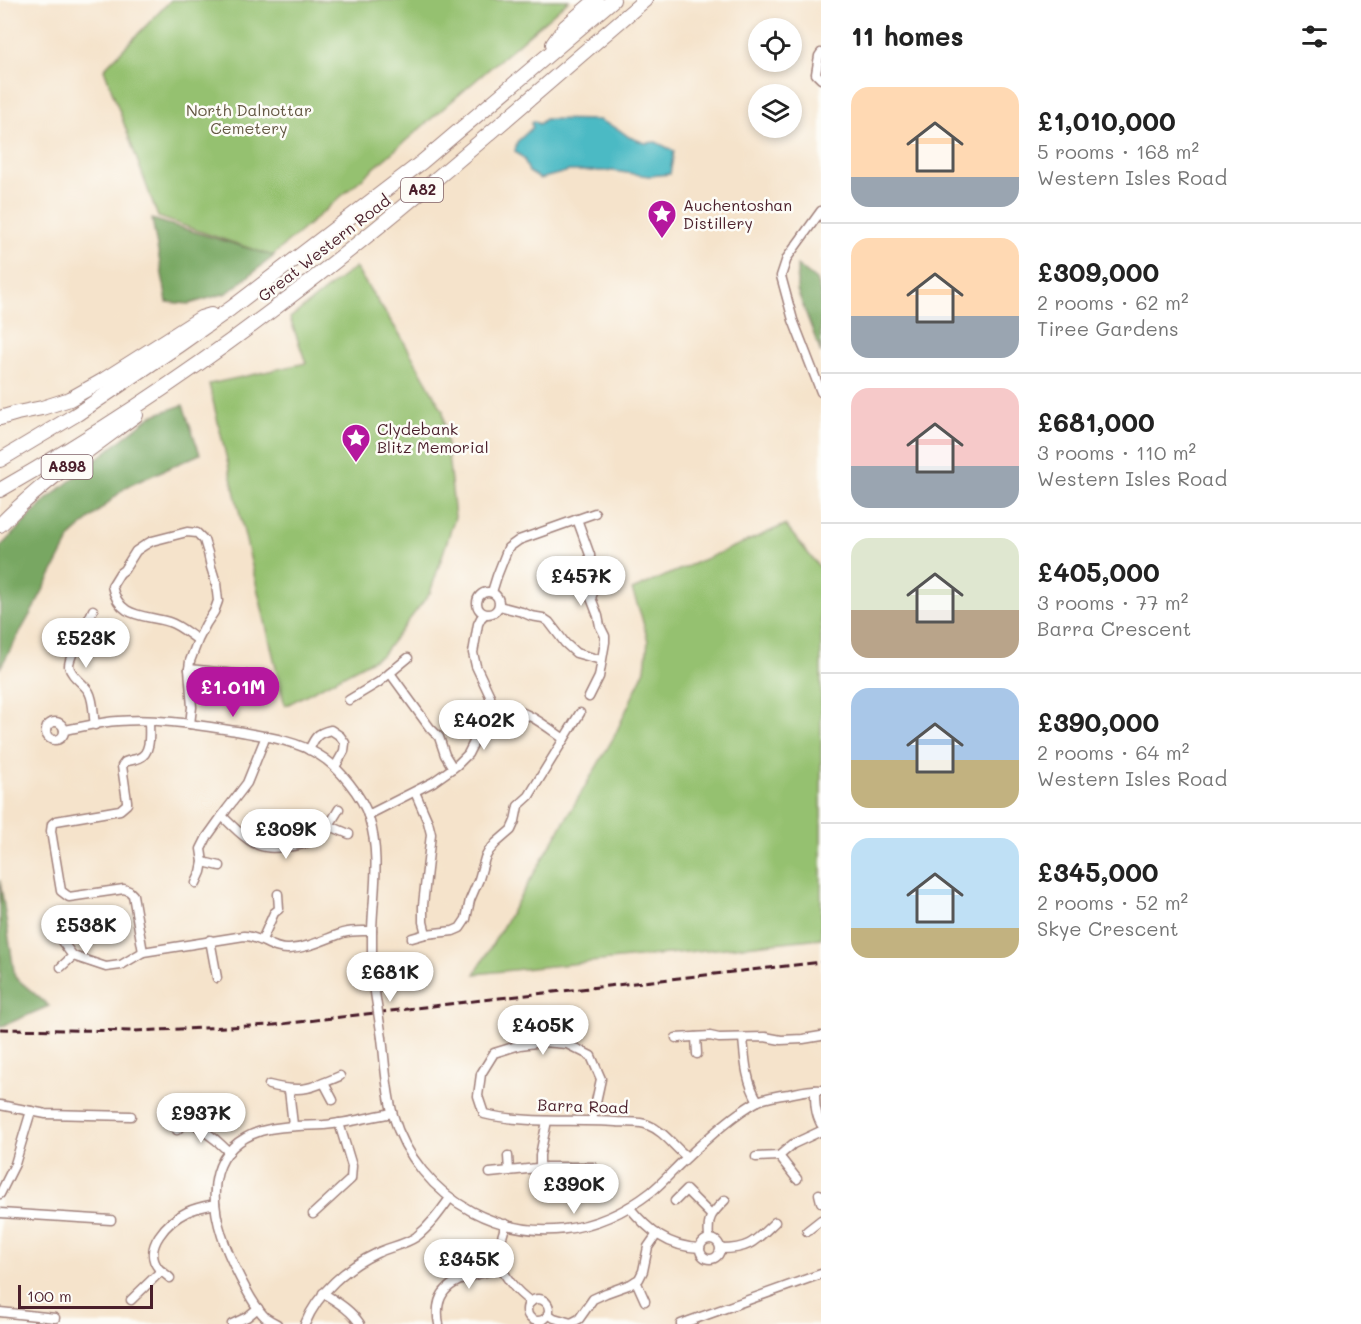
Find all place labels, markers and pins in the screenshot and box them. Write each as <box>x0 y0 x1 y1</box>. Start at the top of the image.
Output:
place label: Auchentoshan Distillery <box>683 194 792 233</box>
place icon: Auchentoshan Distillery <box>646 198 678 240</box>
place label: Clydebank Blitz Memorial <box>377 418 489 457</box>
place icon: Clydebank Blitz Memorial <box>340 422 372 464</box>
pin: £457K <box>539 556 623 607</box>
pin: £523K <box>44 618 128 669</box>
pin: £1.01M <box>184 667 282 718</box>
pin: £402K <box>442 700 526 751</box>
pin: £309K <box>244 809 328 860</box>
pin: £538K <box>44 905 128 956</box>
pin: £681K <box>348 952 432 1003</box>
pin: £405K <box>501 1005 585 1056</box>
pin: £937K <box>159 1093 243 1144</box>
pin: £390K <box>532 1164 616 1215</box>
pin: £345K <box>427 1239 511 1290</box>

